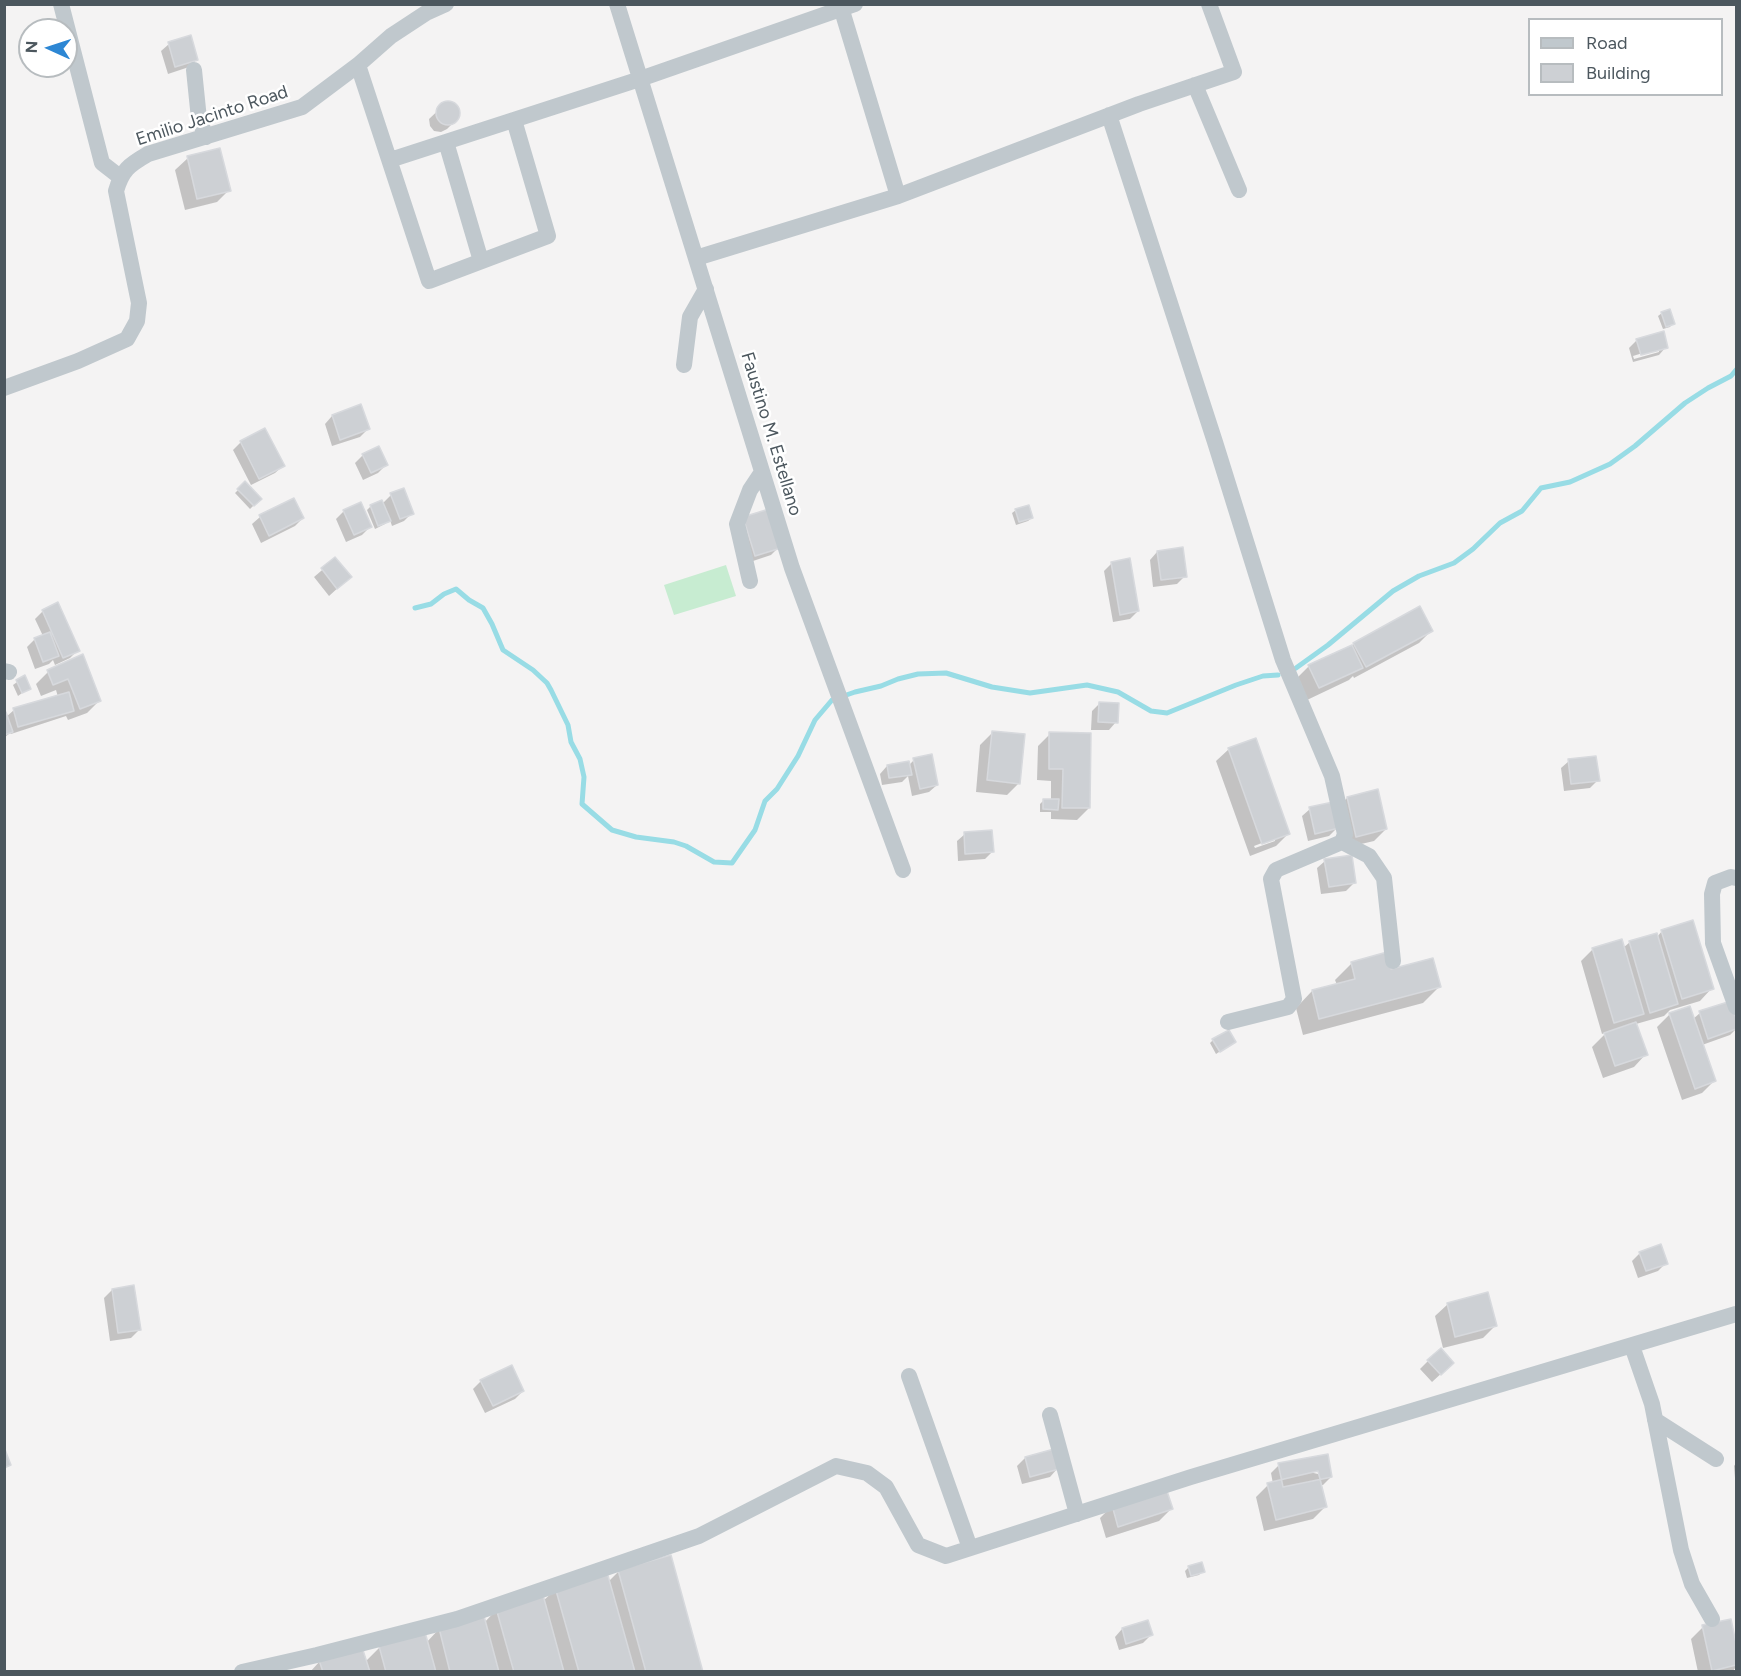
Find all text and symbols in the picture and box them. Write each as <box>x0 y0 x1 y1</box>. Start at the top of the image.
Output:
north arrow <box>18 18 78 78</box>
legend <box>1528 18 1723 96</box>
text: Road <box>1586 32 1627 54</box>
text: N <box>22 40 41 54</box>
text: Building <box>1586 62 1651 84</box>
street label: Emilio Jacinto Road <box>133 81 291 151</box>
street label: Faustino M. Estellano <box>736 350 806 518</box>

